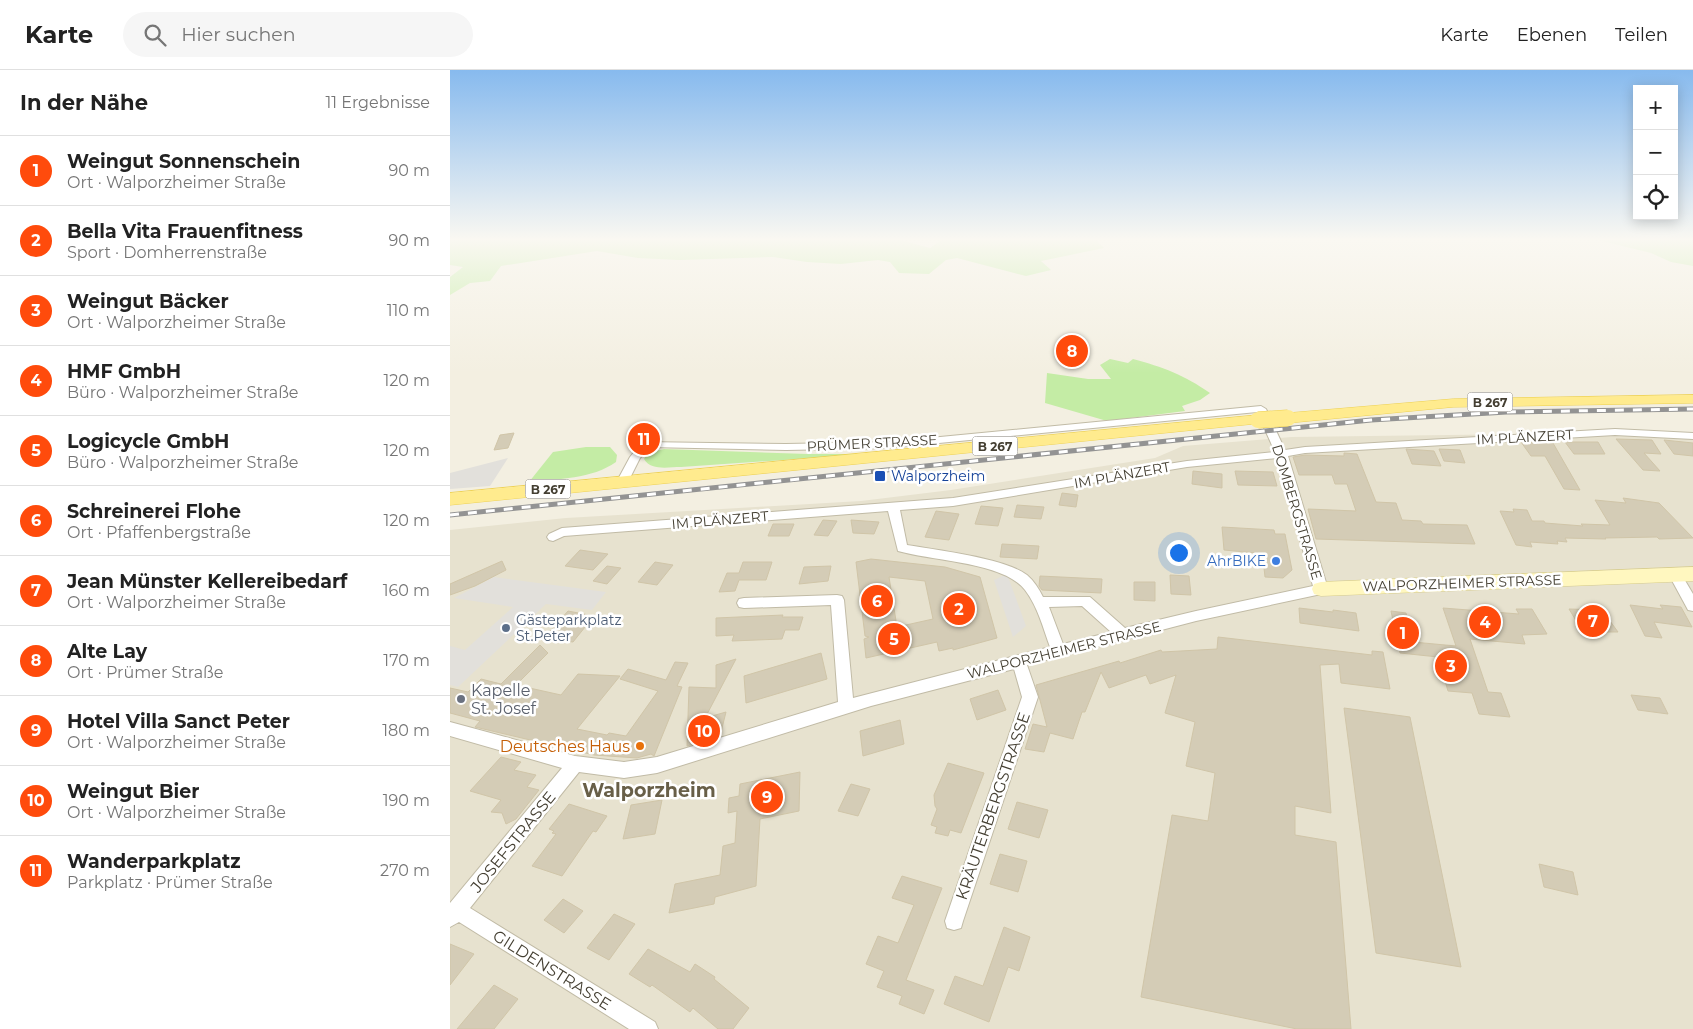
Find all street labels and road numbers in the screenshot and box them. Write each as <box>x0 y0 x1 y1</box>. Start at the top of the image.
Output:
road number: B 267 <box>1468 392 1512 412</box>
street label: IM PLÄNZERT <box>1476 425 1574 449</box>
street label: PRÜMER STRASSE <box>806 431 938 455</box>
road number: B 267 <box>972 436 1018 456</box>
street label: DOMBERGSTRASSE <box>1268 442 1326 582</box>
street label: IM PLÄNZERT <box>1073 458 1171 492</box>
road number: B 267 <box>526 479 570 498</box>
street label: IM PLÄNZERT <box>671 507 769 533</box>
street label: WALPORZHEIMER STRASSE <box>1362 571 1562 595</box>
street label: WALPORZHEIMER STRASSE <box>965 617 1163 683</box>
street label: KRÄUTERBERGSTRASSE <box>951 709 1034 902</box>
street label: JOSEFSTRASSE <box>466 788 560 897</box>
street label: GILDENSTRASSE <box>489 926 615 1014</box>

